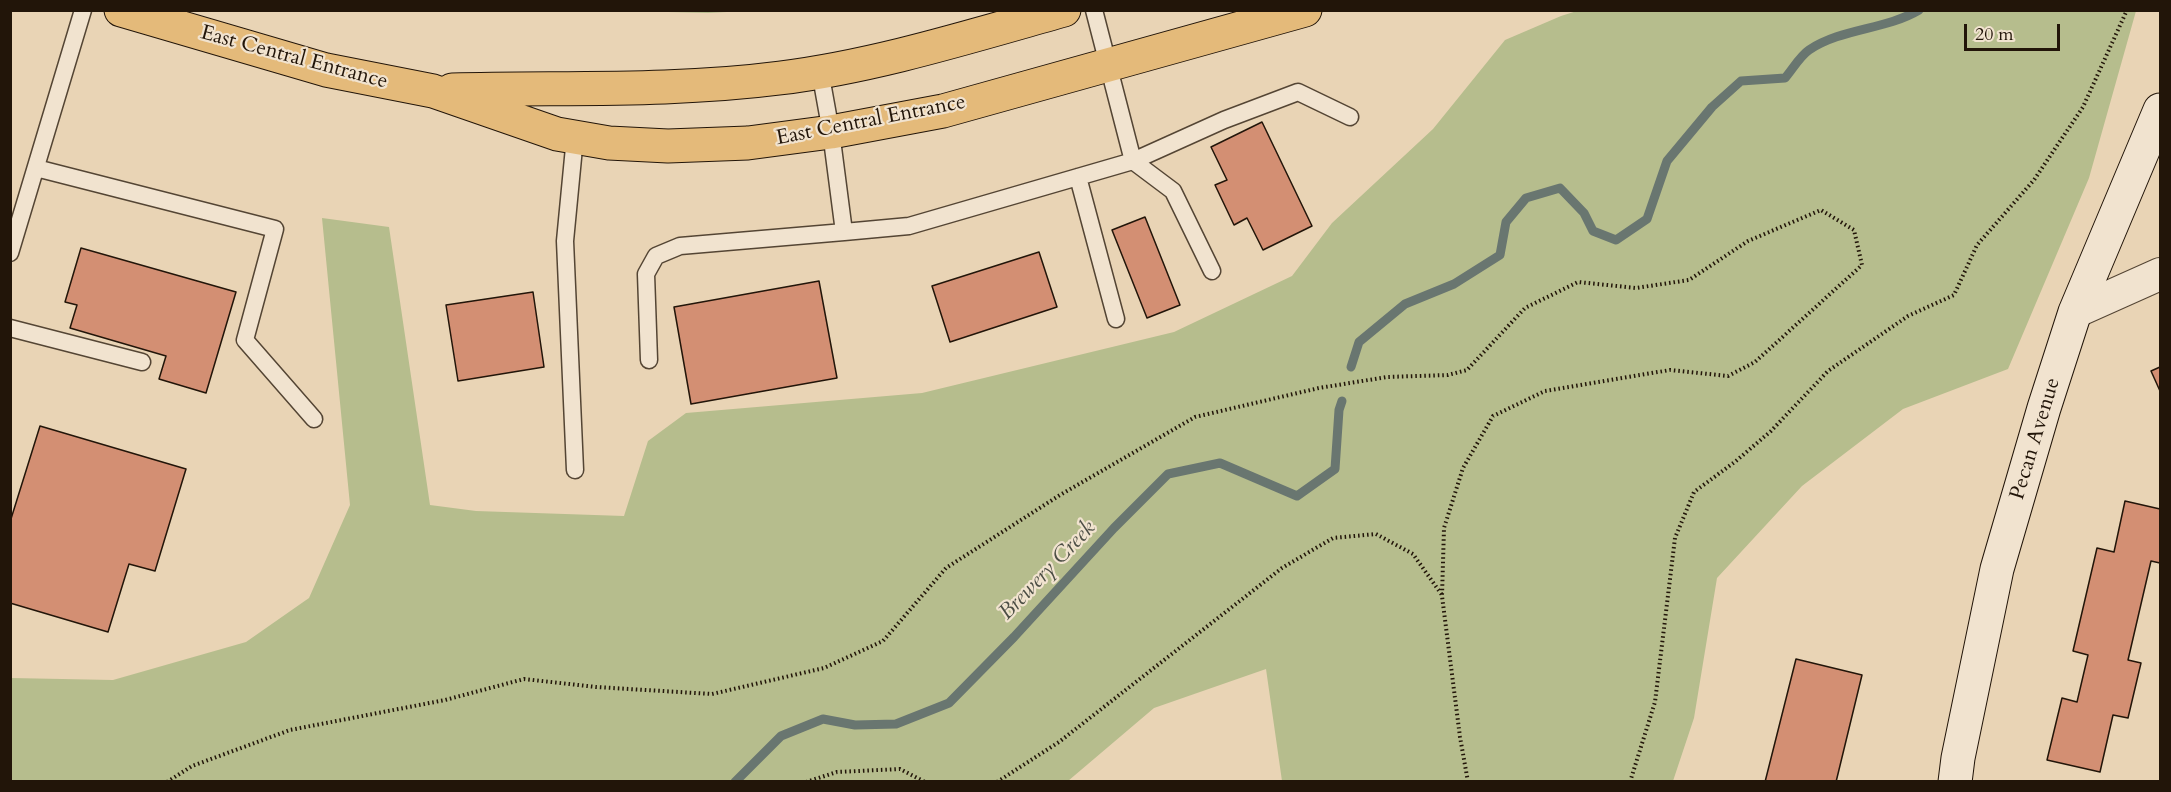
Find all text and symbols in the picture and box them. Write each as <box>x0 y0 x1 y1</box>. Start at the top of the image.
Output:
scale bar <box>1967 12 2063 50</box>
street label: East Central Entrance <box>198 21 390 95</box>
text: 20 m <box>1975 22 2014 47</box>
street label: East Central Entrance <box>774 90 968 152</box>
street label: Pecan Avenue <box>2005 375 2067 503</box>
water label: Brewery Creek <box>994 516 1102 626</box>

